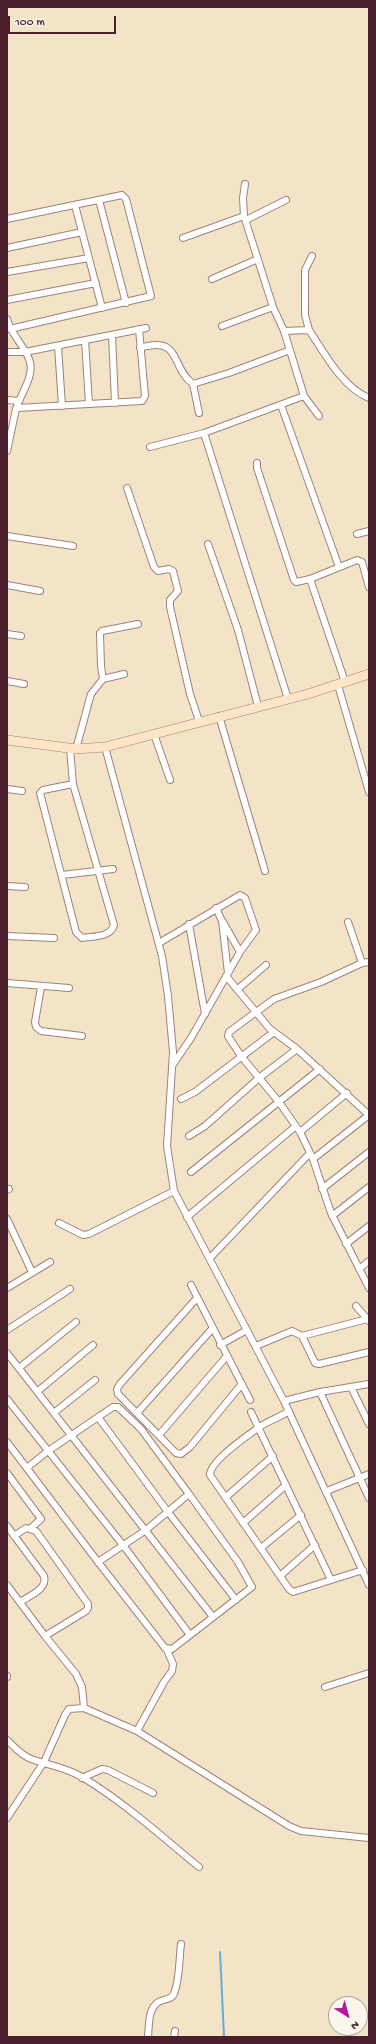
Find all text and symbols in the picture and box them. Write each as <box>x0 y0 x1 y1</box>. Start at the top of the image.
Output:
scale bar <box>10 8 118 34</box>
text: 100 m <box>15 16 45 30</box>
north arrow <box>328 1996 368 2036</box>
text: N <box>348 2018 361 2032</box>

